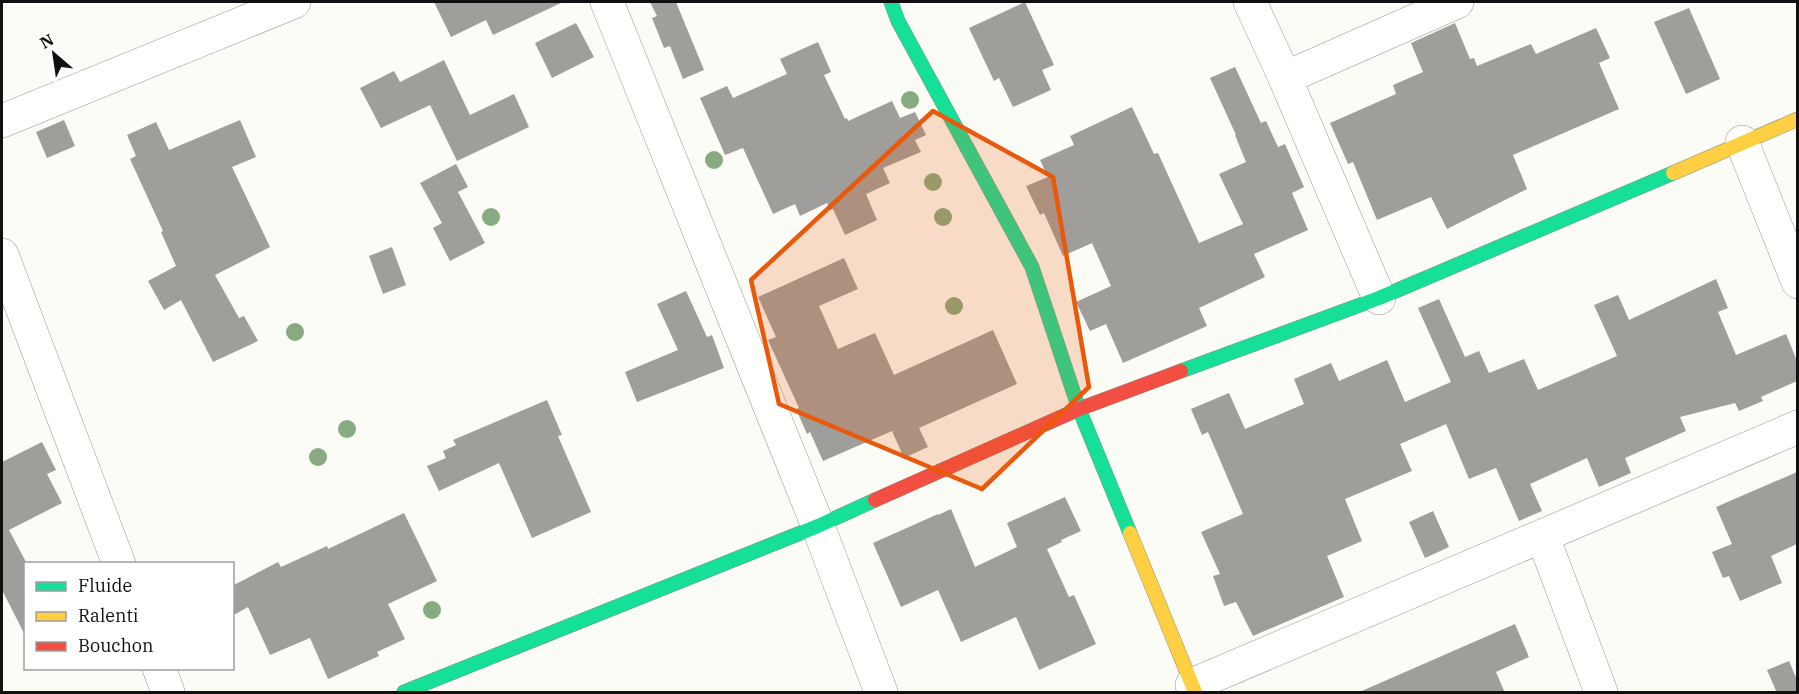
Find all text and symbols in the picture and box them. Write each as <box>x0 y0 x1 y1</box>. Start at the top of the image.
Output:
north arrow <box>24 24 84 84</box>
text: N <box>36 29 57 53</box>
legend <box>24 562 234 670</box>
text: Fluide <box>78 574 132 597</box>
text: Ralenti <box>78 604 139 627</box>
text: Bouchon <box>78 634 154 657</box>

